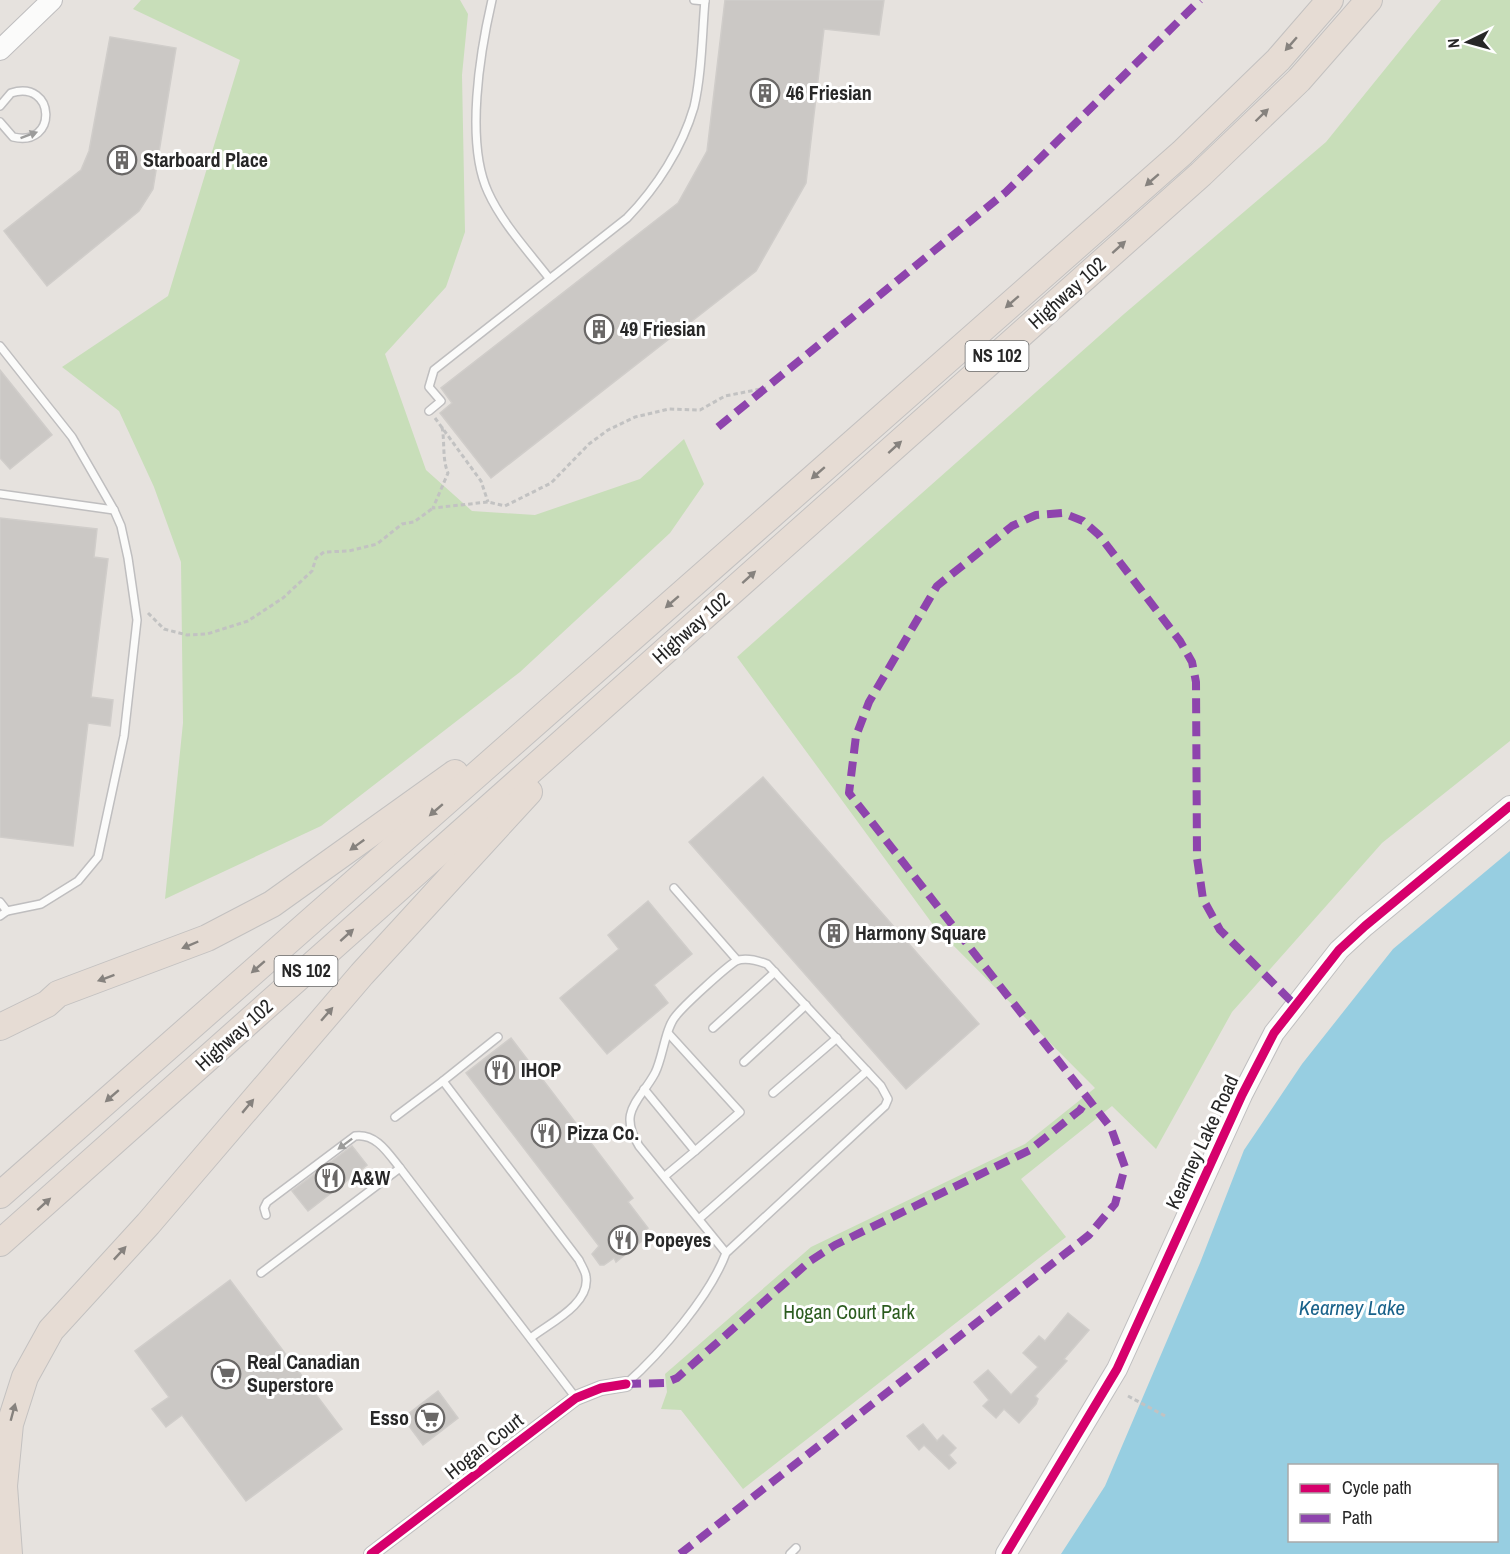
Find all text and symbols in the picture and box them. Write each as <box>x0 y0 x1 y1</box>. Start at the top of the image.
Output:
north arrow <box>1438 12 1498 72</box>
one-way arrow <box>1285 36 1298 52</box>
text: N <box>1442 38 1464 49</box>
building icon: 46 Friesian <box>749 77 781 109</box>
place label: 46 Friesian <box>786 79 872 106</box>
one-way arrow <box>1255 108 1270 122</box>
one-way arrow <box>21 129 39 139</box>
building icon: Starboard Place <box>106 144 138 176</box>
place label: Starboard Place <box>143 146 268 173</box>
one-way arrow <box>1144 173 1159 187</box>
one-way arrow <box>1111 241 1126 254</box>
street label: Highway 102 <box>1022 251 1111 335</box>
one-way arrow <box>1005 295 1020 308</box>
building icon: 49 Friesian <box>583 313 615 345</box>
place label: 49 Friesian <box>620 315 706 342</box>
road number: NS 102 <box>966 341 1028 371</box>
one-way arrow <box>887 441 902 454</box>
one-way arrow <box>811 466 826 479</box>
one-way arrow <box>742 570 757 584</box>
street label: Highway 102 <box>646 586 735 670</box>
one-way arrow <box>665 595 680 608</box>
one-way arrow <box>429 803 444 816</box>
one-way arrow <box>349 839 365 851</box>
building icon: Harmony Square <box>818 917 850 949</box>
place label: Harmony Square <box>855 919 986 946</box>
one-way arrow <box>339 928 354 942</box>
one-way arrow <box>181 941 199 950</box>
road number: NS 102 <box>274 956 338 986</box>
one-way arrow <box>251 960 266 973</box>
one-way arrow <box>96 974 114 984</box>
street label: Highway 102 <box>189 993 278 1077</box>
one-way arrow <box>320 1007 333 1022</box>
restaurant icon: IHOP <box>484 1054 516 1086</box>
place label: IHOP <box>521 1056 561 1083</box>
street label: Kearney Lake Road <box>1159 1070 1244 1213</box>
one-way arrow <box>105 1089 120 1102</box>
one-way arrow <box>241 1099 254 1114</box>
restaurant icon: Pizza Co. <box>530 1117 562 1149</box>
place label: Pizza Co. <box>567 1119 639 1146</box>
one-way arrow <box>338 1137 353 1149</box>
restaurant icon: A&W <box>314 1162 346 1194</box>
place label: A&W <box>351 1164 391 1191</box>
one-way arrow <box>36 1198 51 1211</box>
restaurant icon: Popeyes <box>607 1224 639 1256</box>
place label: Popeyes <box>644 1226 711 1253</box>
one-way arrow <box>113 1246 127 1260</box>
water label: Kearney Lake <box>1299 1293 1405 1322</box>
park label: Hogan Court Park <box>783 1298 915 1325</box>
place label: Real Canadian Superstore <box>247 1348 360 1398</box>
supermarket icon: Real Canadian Superstore <box>210 1358 242 1390</box>
supermarket icon: Esso <box>414 1402 446 1434</box>
one-way arrow <box>9 1403 18 1421</box>
place label: Esso <box>370 1404 409 1431</box>
street label: Hogan Court <box>439 1406 529 1485</box>
legend <box>1288 1464 1498 1542</box>
text: Cycle path <box>1342 1475 1412 1500</box>
text: Path <box>1342 1505 1372 1530</box>

